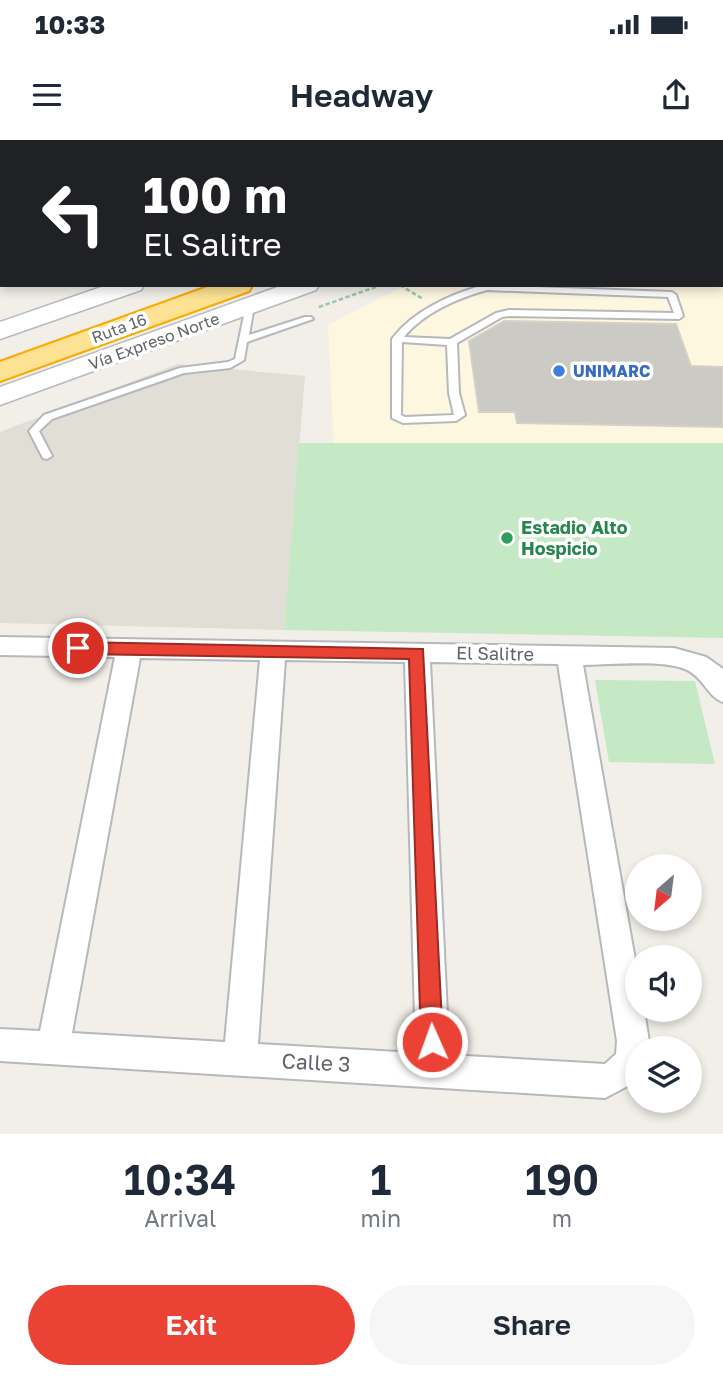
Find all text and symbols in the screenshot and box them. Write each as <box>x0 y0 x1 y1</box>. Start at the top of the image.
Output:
text: 10:33 <box>35 9 105 40</box>
icon: menu <box>28 76 66 114</box>
text: Headway <box>290 76 433 114</box>
icon: share <box>657 76 695 114</box>
text: 100 m <box>143 165 287 224</box>
icon: left <box>28 168 119 259</box>
text: El Salitre <box>143 225 282 263</box>
street label: Vía Expreso Norte <box>86 308 222 374</box>
street label: Ruta 16 <box>89 309 149 347</box>
place label: UNIMARC <box>573 361 650 381</box>
marker: UNIMARC <box>551 363 567 379</box>
place label: Estadio Alto Hospicio <box>521 516 628 559</box>
marker: Estadio Alto Hospicio <box>499 530 515 546</box>
pin <box>48 618 108 678</box>
icon: arrive <box>59 629 97 667</box>
street label: El Salitre <box>456 641 534 665</box>
north arrow <box>625 854 702 931</box>
map controls <box>625 854 702 1113</box>
button: sound <box>625 945 702 1022</box>
position arrow <box>395 1005 469 1079</box>
button: layers <box>625 1036 702 1113</box>
street label: Calle 3 <box>281 1047 351 1077</box>
text: 10:34 <box>124 1154 237 1204</box>
text: 1 <box>370 1154 391 1204</box>
text: 190 <box>525 1154 599 1204</box>
text: Arrival <box>144 1204 216 1232</box>
text: min <box>360 1204 401 1232</box>
text: m <box>552 1204 572 1232</box>
button: Exit <box>28 1285 355 1365</box>
button: Share <box>369 1285 695 1365</box>

